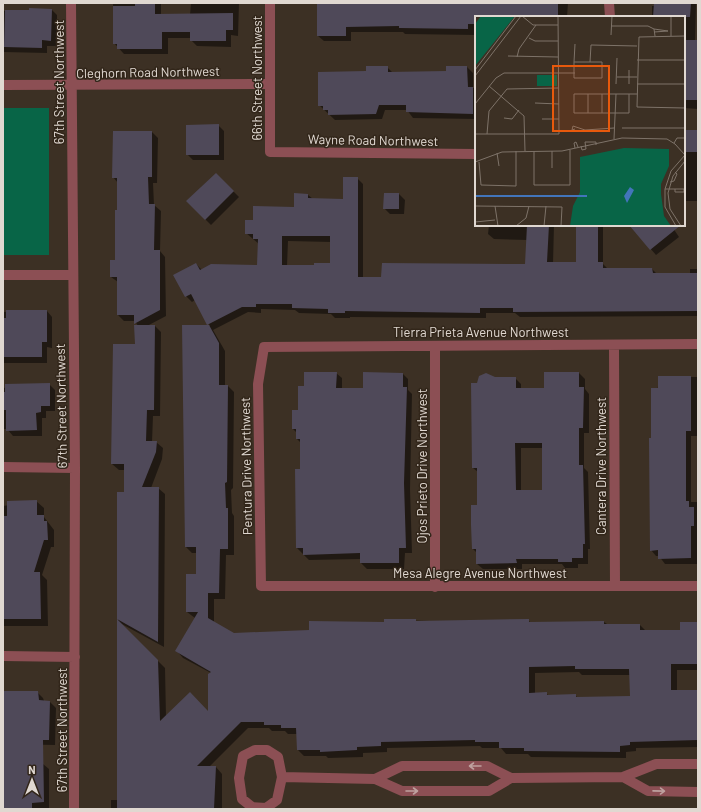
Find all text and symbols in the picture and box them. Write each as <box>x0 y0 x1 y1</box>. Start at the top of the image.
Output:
street label: 66th Street Northwest <box>249 15 265 141</box>
inset map <box>475 16 685 226</box>
street label: 67th Street Northwest <box>51 20 67 144</box>
street label: Cleghorn Road Northwest <box>76 63 220 81</box>
street label: Wayne Road Northwest <box>308 131 438 149</box>
street label: Tierra Prieta Avenue Northwest <box>393 324 569 340</box>
street label: 67th Street Northwest <box>52 344 70 468</box>
street label: Ojos Prieto Drive Northwest <box>414 389 430 543</box>
street label: Pentura Drive Northwest <box>237 397 255 535</box>
street label: Cantera Drive Northwest <box>593 397 609 535</box>
street label: Mesa Alegre Avenue Northwest <box>393 565 567 581</box>
street label: 67th Street Northwest <box>54 668 70 792</box>
north arrow <box>12 760 52 800</box>
one-way arrow <box>469 762 482 770</box>
text: N <box>28 763 36 776</box>
one-way arrow <box>405 787 418 795</box>
one-way arrow <box>652 787 665 795</box>

